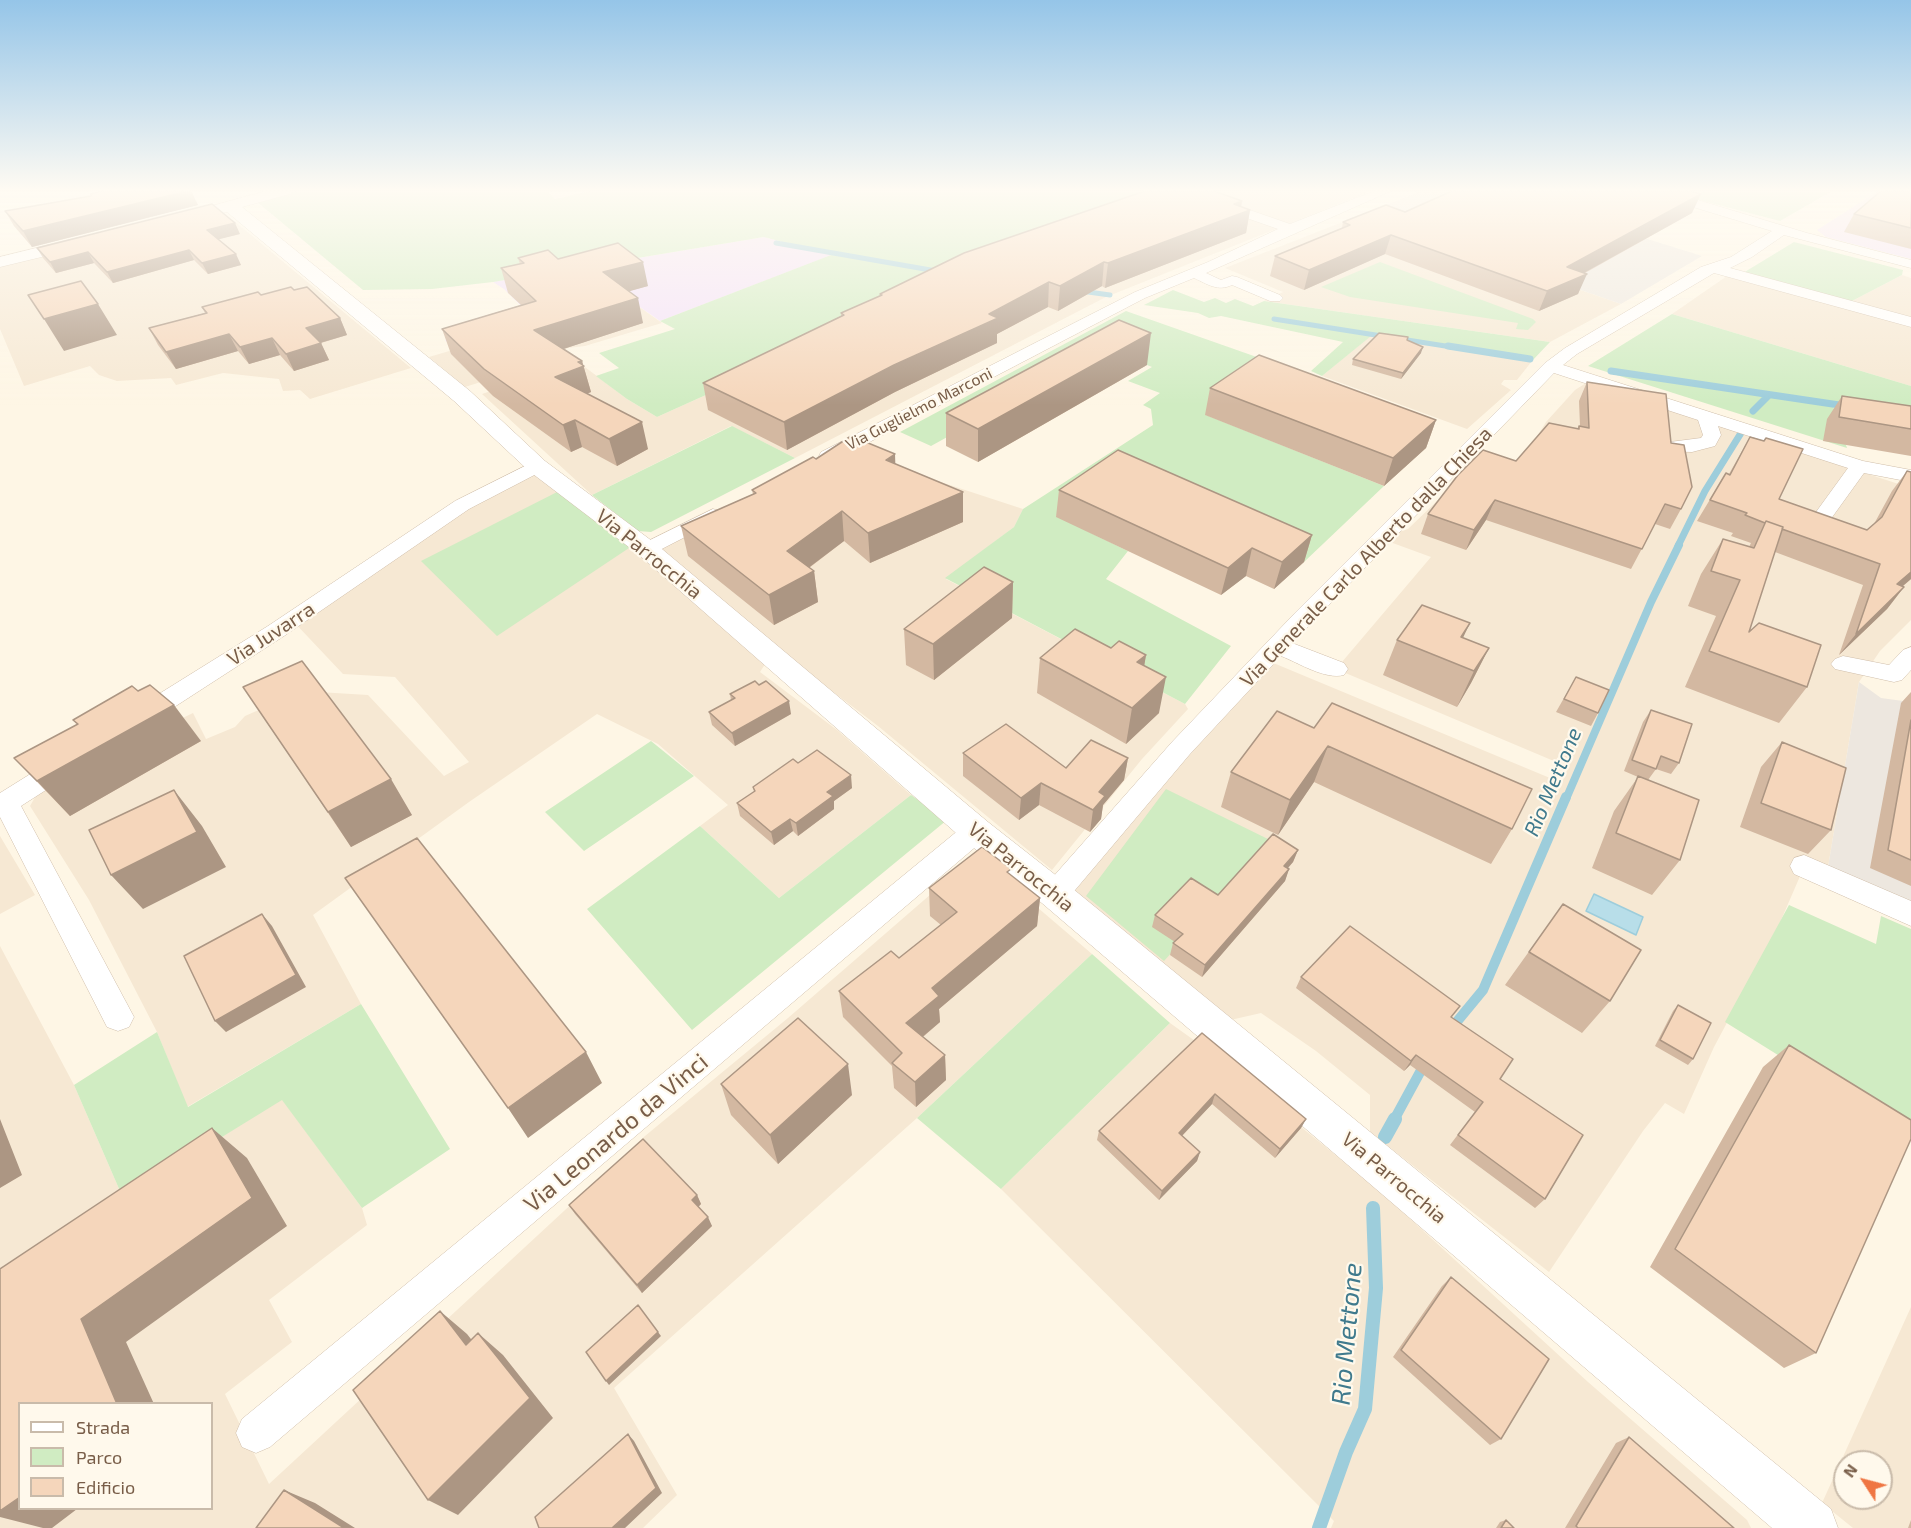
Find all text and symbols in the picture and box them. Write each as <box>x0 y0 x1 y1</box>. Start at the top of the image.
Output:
street label: Via Guglielmo Marconi <box>842 364 996 454</box>
street label: Via Generale Carlo Alberto dalla Chiesa <box>1235 422 1497 692</box>
street label: Via Parrocchia <box>591 504 707 604</box>
street label: Via Juvarra <box>223 597 319 671</box>
water label: Rio Mettone <box>1519 724 1587 840</box>
street label: Via Parrocchia <box>963 817 1079 917</box>
street label: Via Leonardo da Vinci <box>518 1048 714 1218</box>
street label: Via Parrocchia <box>1337 1127 1451 1229</box>
water label: Rio Mettone <box>1325 1261 1369 1407</box>
legend <box>18 1402 213 1510</box>
text: Strada <box>76 1416 130 1438</box>
text: Parco <box>76 1446 122 1468</box>
north arrow <box>1833 1450 1893 1510</box>
text: N <box>1839 1460 1861 1481</box>
text: Edificio <box>76 1476 135 1498</box>

